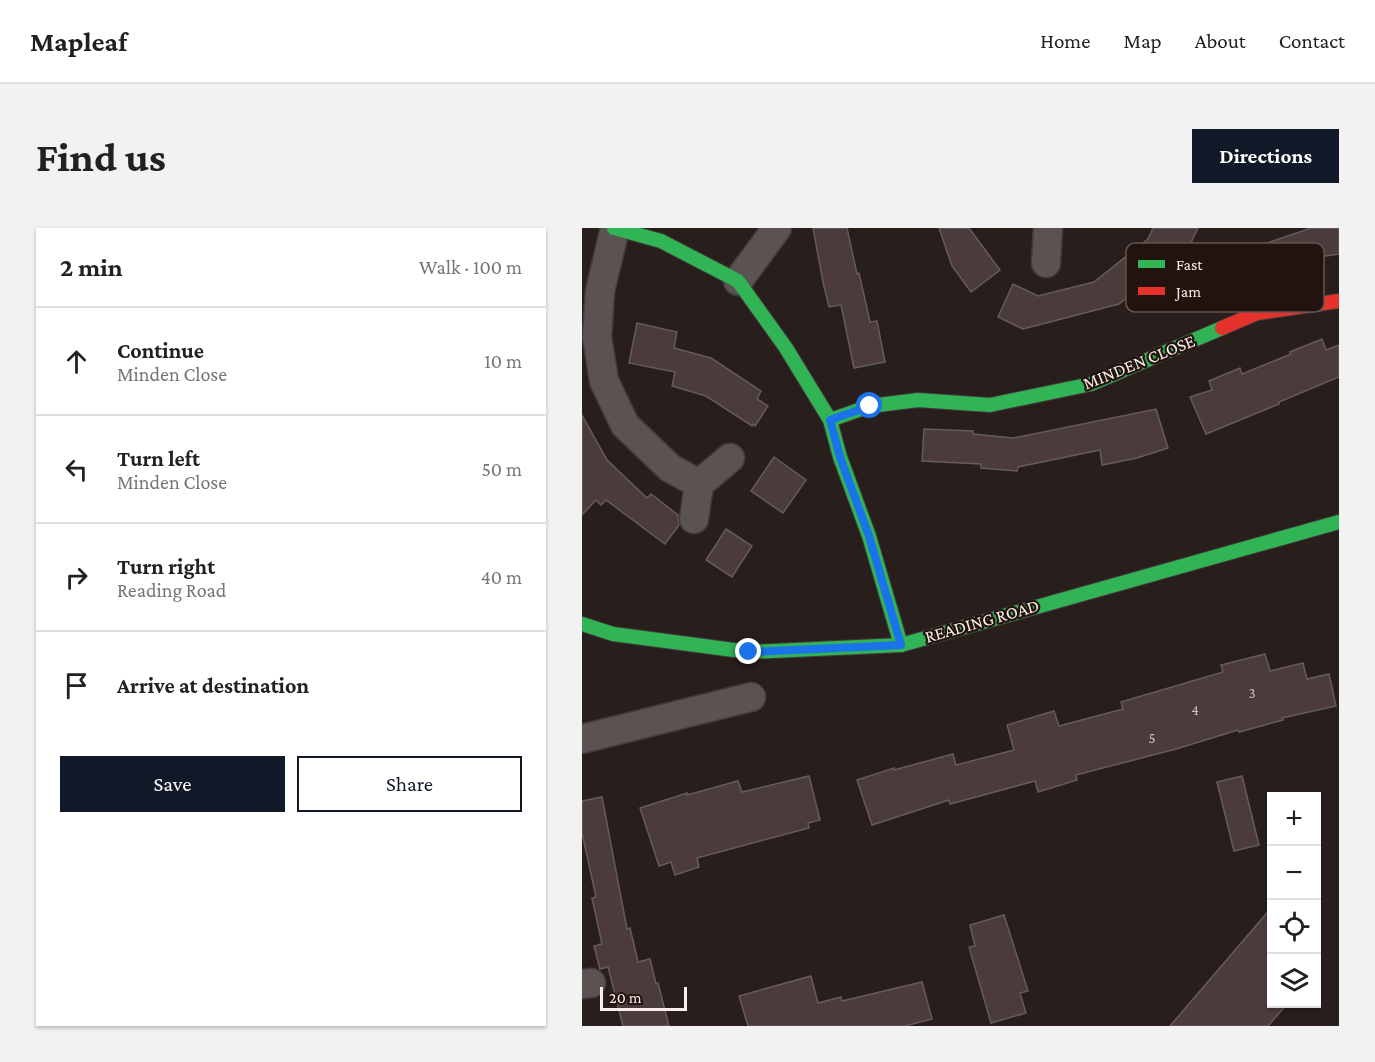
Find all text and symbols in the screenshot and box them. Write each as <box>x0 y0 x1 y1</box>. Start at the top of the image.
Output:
text: Mapleaf <box>30 26 127 57</box>
text: Home <box>1040 29 1090 53</box>
text: Map <box>1123 29 1162 53</box>
text: About <box>1195 29 1246 53</box>
text: Contact <box>1279 29 1345 53</box>
button: Directions <box>1192 129 1339 183</box>
text: Find us <box>36 133 166 180</box>
legend <box>1126 243 1324 312</box>
text: 2 min <box>60 253 123 282</box>
text: Walk · 100 m <box>419 256 522 278</box>
text: Fast <box>1176 256 1203 273</box>
text: Jam <box>1174 283 1201 301</box>
street label: MINDEN CLOSE <box>1080 330 1198 394</box>
text: Continue <box>117 338 204 363</box>
icon: ahead <box>60 345 93 378</box>
text: 10 m <box>484 350 522 372</box>
text: Minden Close <box>117 363 227 385</box>
route start <box>856 392 882 418</box>
text: Turn left <box>117 446 200 471</box>
icon: left <box>60 453 93 486</box>
text: 50 m <box>481 458 522 480</box>
text: Minden Close <box>117 471 227 493</box>
text: Turn right <box>117 554 215 579</box>
icon: right <box>60 561 93 594</box>
text: 40 m <box>481 566 522 588</box>
text: Reading Road <box>117 579 226 601</box>
street label: READING ROAD <box>923 595 1041 647</box>
route end <box>735 638 761 664</box>
icon: arrive <box>60 669 93 702</box>
text: Arrive at destination <box>117 673 309 698</box>
house number: 3 <box>1248 685 1256 701</box>
house number: 4 <box>1191 702 1199 718</box>
house number: 5 <box>1148 730 1156 746</box>
button: Save <box>60 756 285 812</box>
button: Share <box>297 756 522 812</box>
map controls <box>1267 792 1321 1008</box>
button: + <box>1267 792 1321 846</box>
button: − <box>1267 846 1321 900</box>
button: locate <box>1267 900 1321 954</box>
button: layers <box>1267 954 1321 1008</box>
scale bar <box>600 984 687 1012</box>
text: 20 m <box>609 989 642 1006</box>

